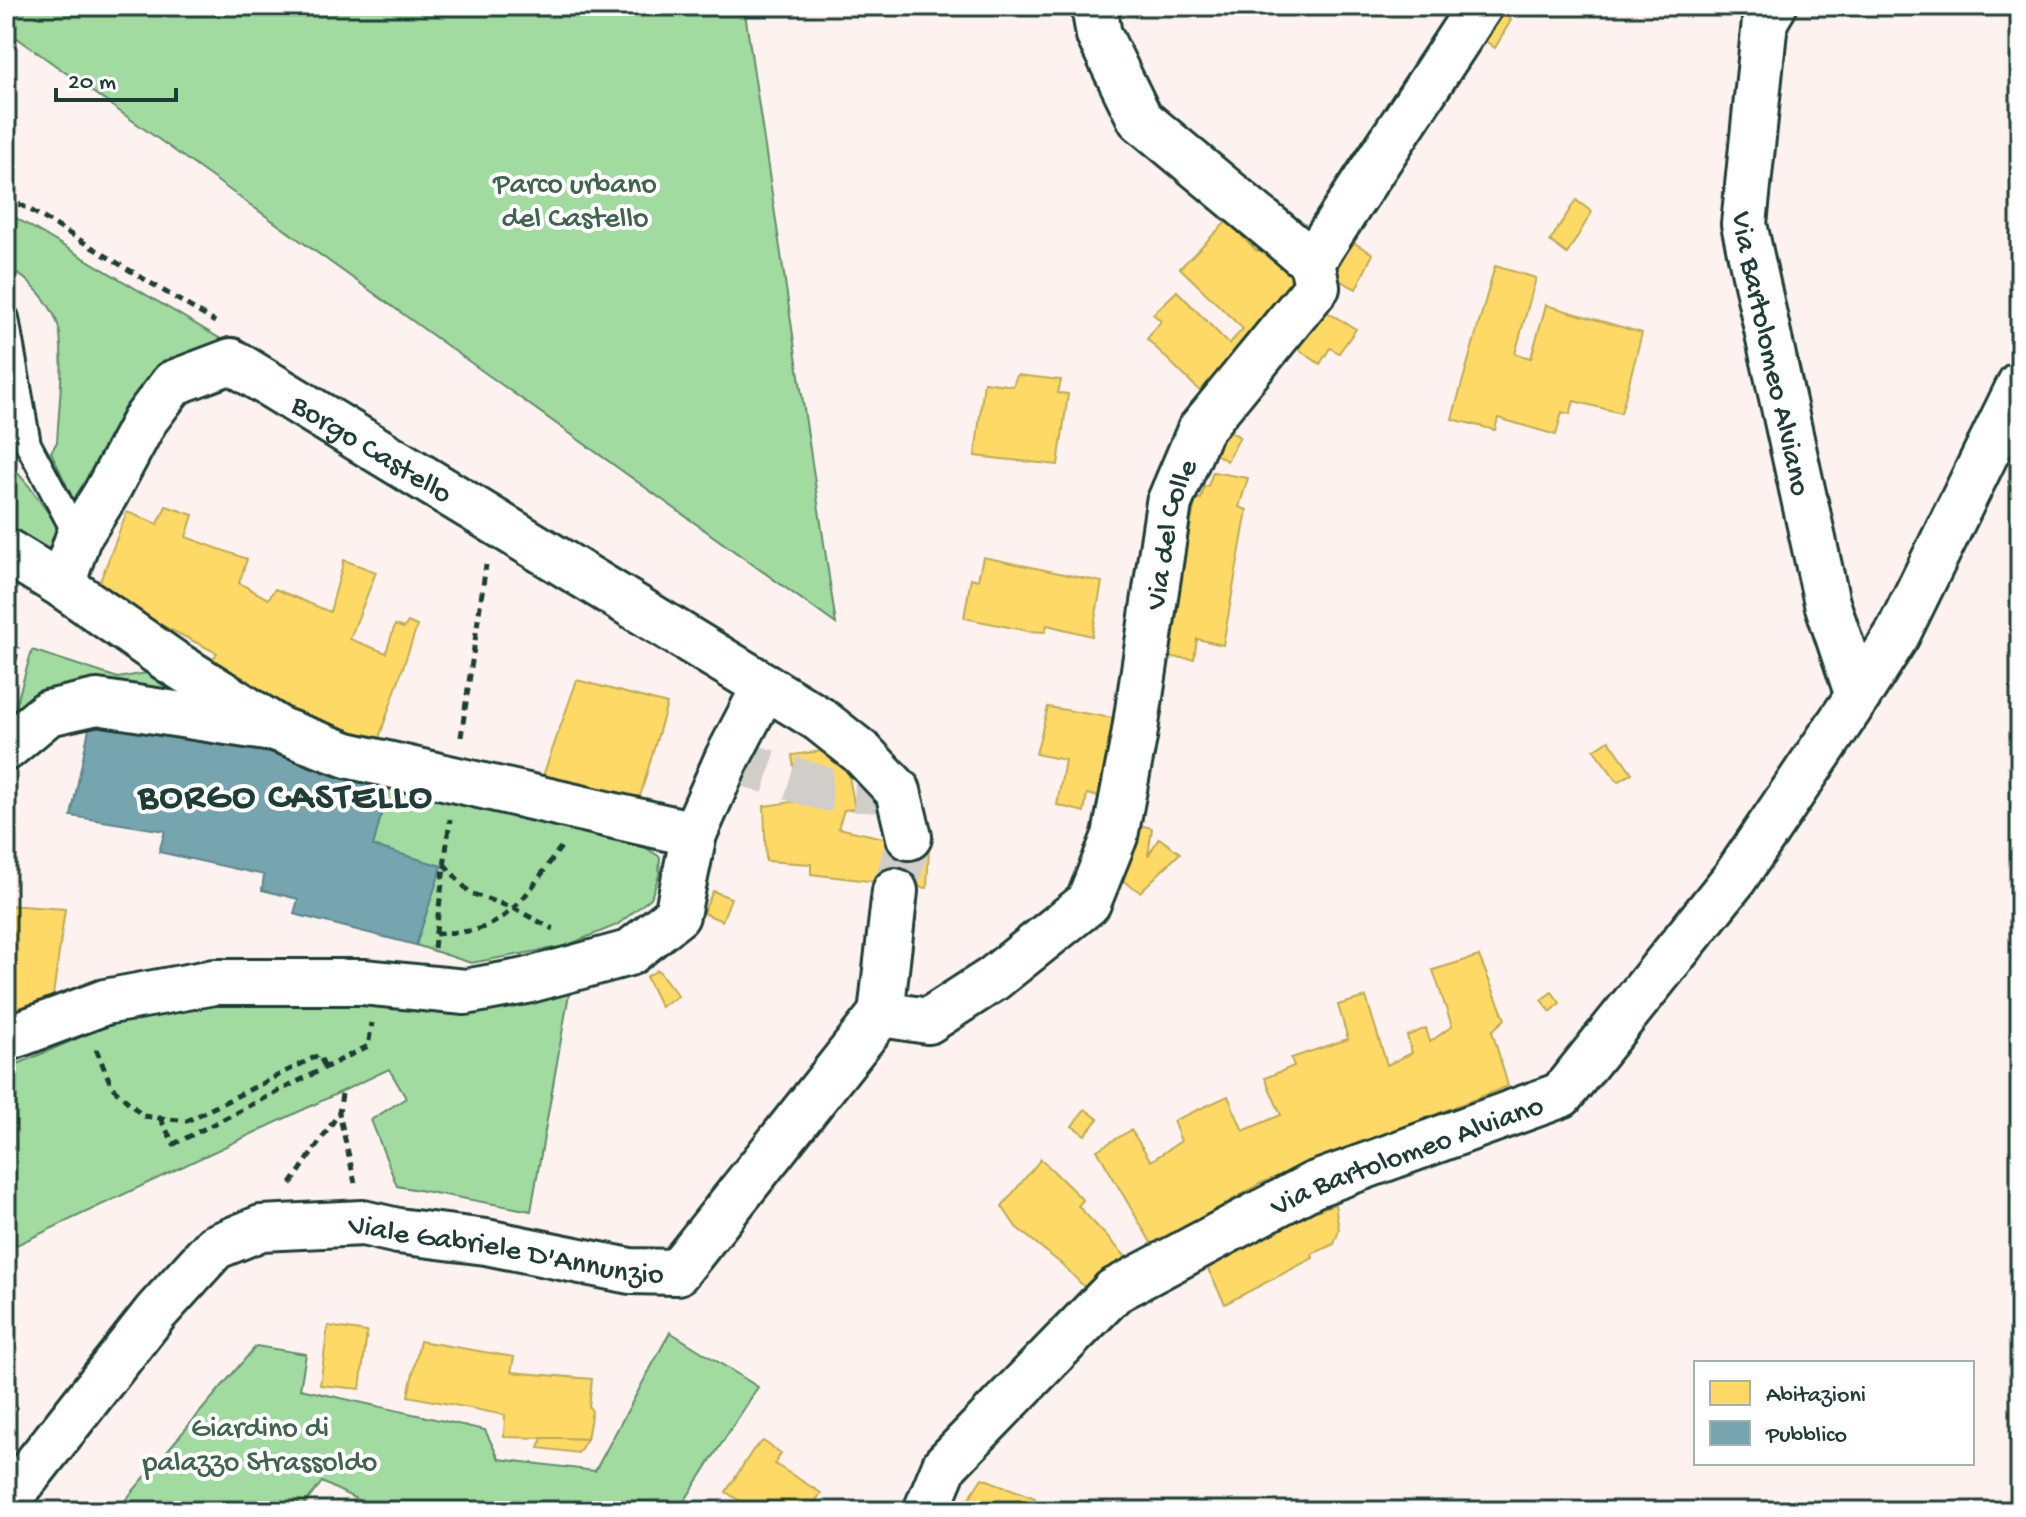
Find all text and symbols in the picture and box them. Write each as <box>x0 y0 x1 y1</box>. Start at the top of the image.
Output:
scale bar <box>56 52 176 102</box>
text: 20 m <box>68 69 116 98</box>
park label: Parco urbano del Castello <box>492 169 657 238</box>
street label: Via Bartolomeo Alviano <box>1722 208 1816 500</box>
street label: Borgo Castello <box>283 389 457 513</box>
street label: Via del Colle <box>1140 454 1208 613</box>
district label: BORGO CASTELLO <box>136 777 434 821</box>
street label: Via Bartolomeo Alviano <box>1265 1090 1549 1227</box>
street label: Viale Gabriele D'Annunzio <box>347 1210 664 1294</box>
legend <box>1694 1361 1974 1465</box>
text: Abitazioni <box>1766 1382 1866 1411</box>
park label: Giardino di palazzo Strassoldo <box>142 1413 377 1482</box>
text: Pubblico <box>1765 1422 1847 1451</box>

